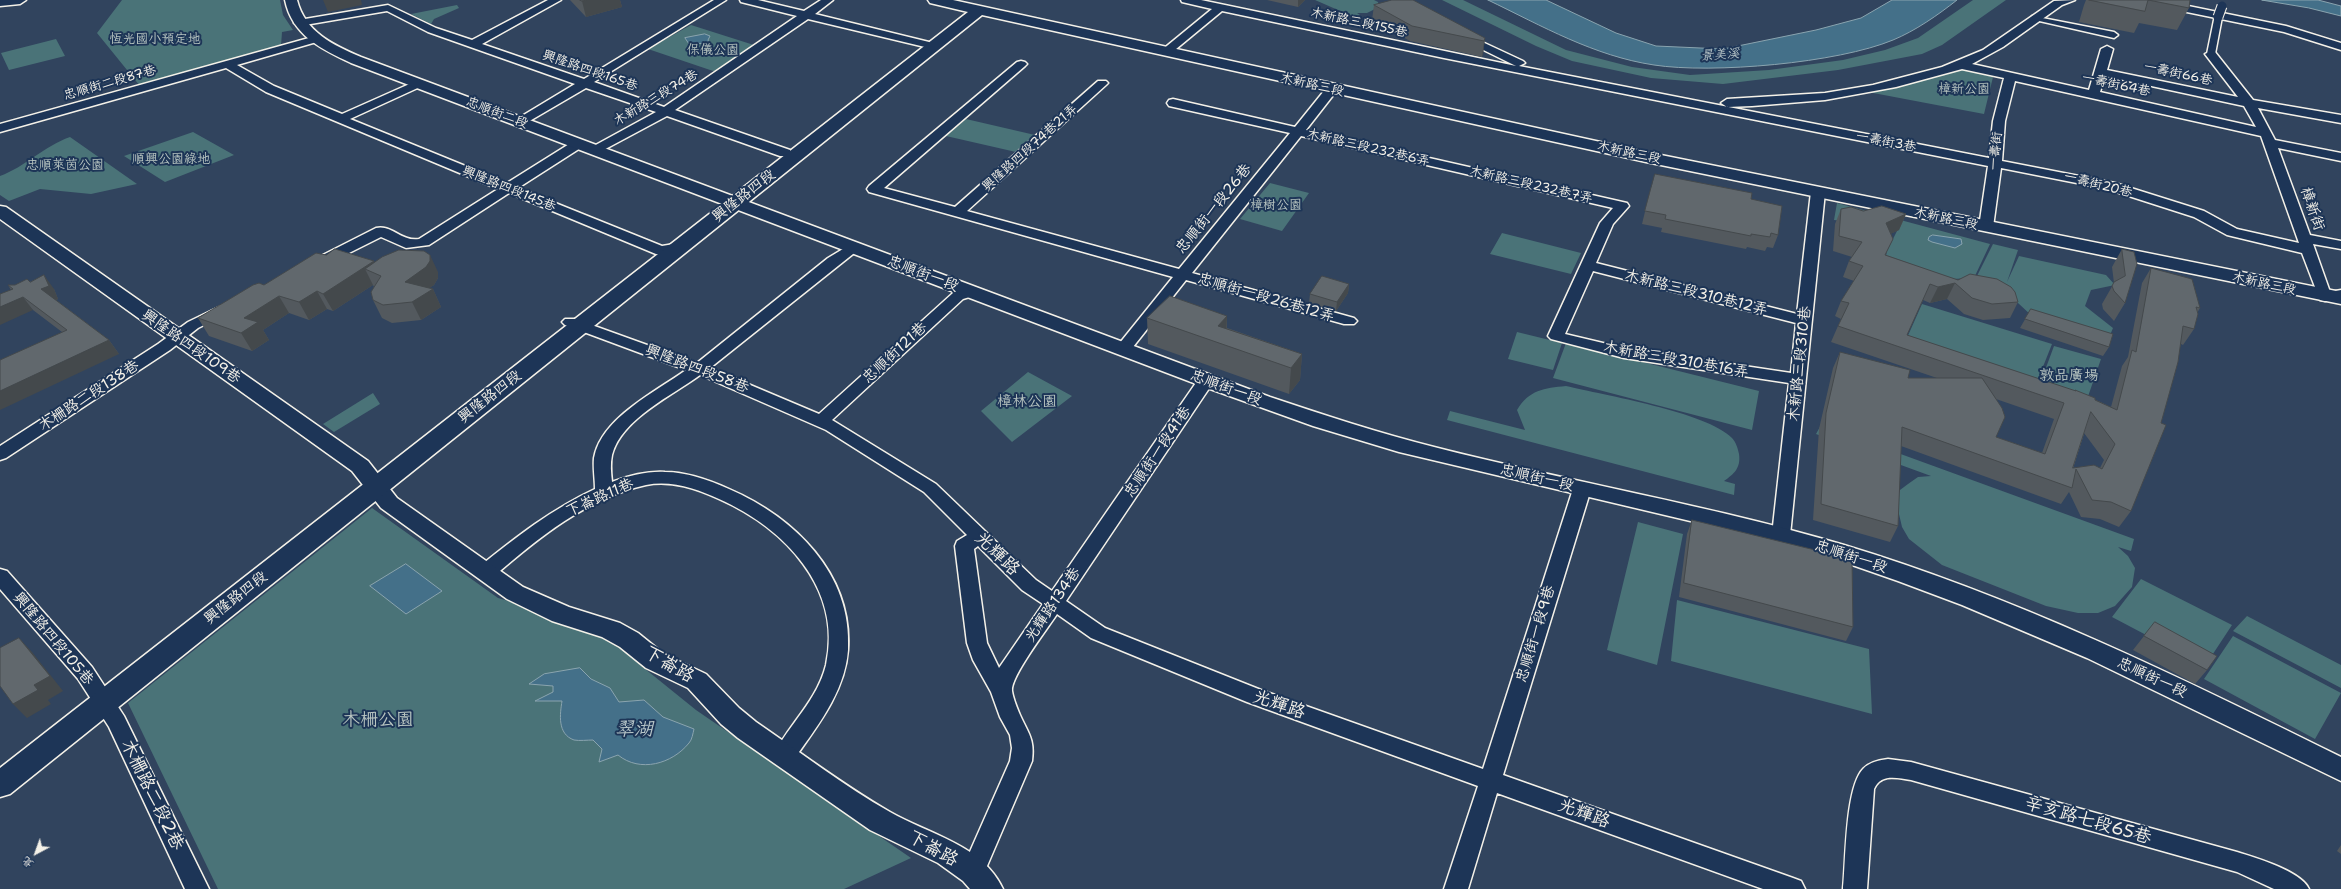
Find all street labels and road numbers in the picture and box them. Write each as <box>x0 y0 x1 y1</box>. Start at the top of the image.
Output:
street label: 木新路三段155巷 <box>1309 5 1409 41</box>
street label: 興隆路四段165巷 <box>540 47 640 95</box>
street label: 一壽街66巷 <box>2142 59 2214 89</box>
street label: 忠順街二段87巷 <box>62 62 158 104</box>
street label: 木新路三段74巷 <box>611 67 701 129</box>
street label: 木新路三段 <box>1279 70 1345 100</box>
street label: 一壽街64巷 <box>2080 70 2152 100</box>
street label: 忠順街二段 <box>464 94 530 132</box>
street label: 興隆路四段74巷21弄 <box>979 101 1081 195</box>
street label: 木新路三段232巷6弄 <box>1305 126 1431 170</box>
street label: 一壽街3巷 <box>1855 129 1917 155</box>
street label: 一壽街 <box>1986 131 2006 171</box>
street label: 木新路三段 <box>1596 139 1662 167</box>
street label: 忠順街一段26巷 <box>1172 160 1256 258</box>
street label: 興隆路四段145巷 <box>460 163 558 215</box>
street label: 木新路三段232巷7弄 <box>1468 163 1594 207</box>
street label: 興隆路四段 <box>709 166 779 226</box>
street label: 一壽街20巷 <box>2062 169 2134 201</box>
street label: 樟新街 <box>2296 185 2328 233</box>
street label: 木新路三段 <box>1913 205 1979 233</box>
street label: 忠順街一段 <box>885 252 961 296</box>
street label: 木新路三段310巷12弄 <box>1622 266 1770 320</box>
street label: 忠順街一段26巷12弄 <box>1196 270 1336 326</box>
street label: 木新路三段 <box>2231 270 2297 298</box>
street label: 木新路三段310巷 <box>1785 305 1815 423</box>
street label: 興隆路四段109巷 <box>138 306 244 388</box>
street label: 忠順街121巷 <box>859 319 931 387</box>
street label: 木新路三段310巷16弄 <box>1602 338 1750 382</box>
street label: 興隆路四段58巷 <box>643 341 751 397</box>
street label: 木柵路二段138巷 <box>35 357 143 435</box>
street label: 興隆路四段 <box>455 367 525 427</box>
street label: 忠順街一段 <box>1188 367 1264 409</box>
street label: 忠順街一段41巷 <box>1121 403 1195 501</box>
street label: 忠順街一段 <box>1498 461 1576 495</box>
street label: 下崙路11巷 <box>563 475 637 521</box>
street label: 光輝路 <box>970 527 1024 581</box>
street label: 忠順街一段 <box>1813 537 1889 577</box>
street label: 光輝路134巷 <box>1022 564 1084 646</box>
street label: 興隆路四段 <box>201 568 271 628</box>
street label: 忠順街一段9巷 <box>1513 583 1559 685</box>
street label: 興隆路四段105巷 <box>9 589 97 689</box>
street label: 下崙路 <box>640 642 698 688</box>
street label: 忠順街一段 <box>2114 654 2190 702</box>
street label: 光輝路 <box>1250 686 1308 724</box>
street label: 木柵路二段2巷 <box>116 736 188 854</box>
street label: 辛亥路七段65巷 <box>2022 793 2154 849</box>
street label: 光輝路 <box>1555 795 1613 833</box>
street label: 下崙路 <box>904 826 962 872</box>

